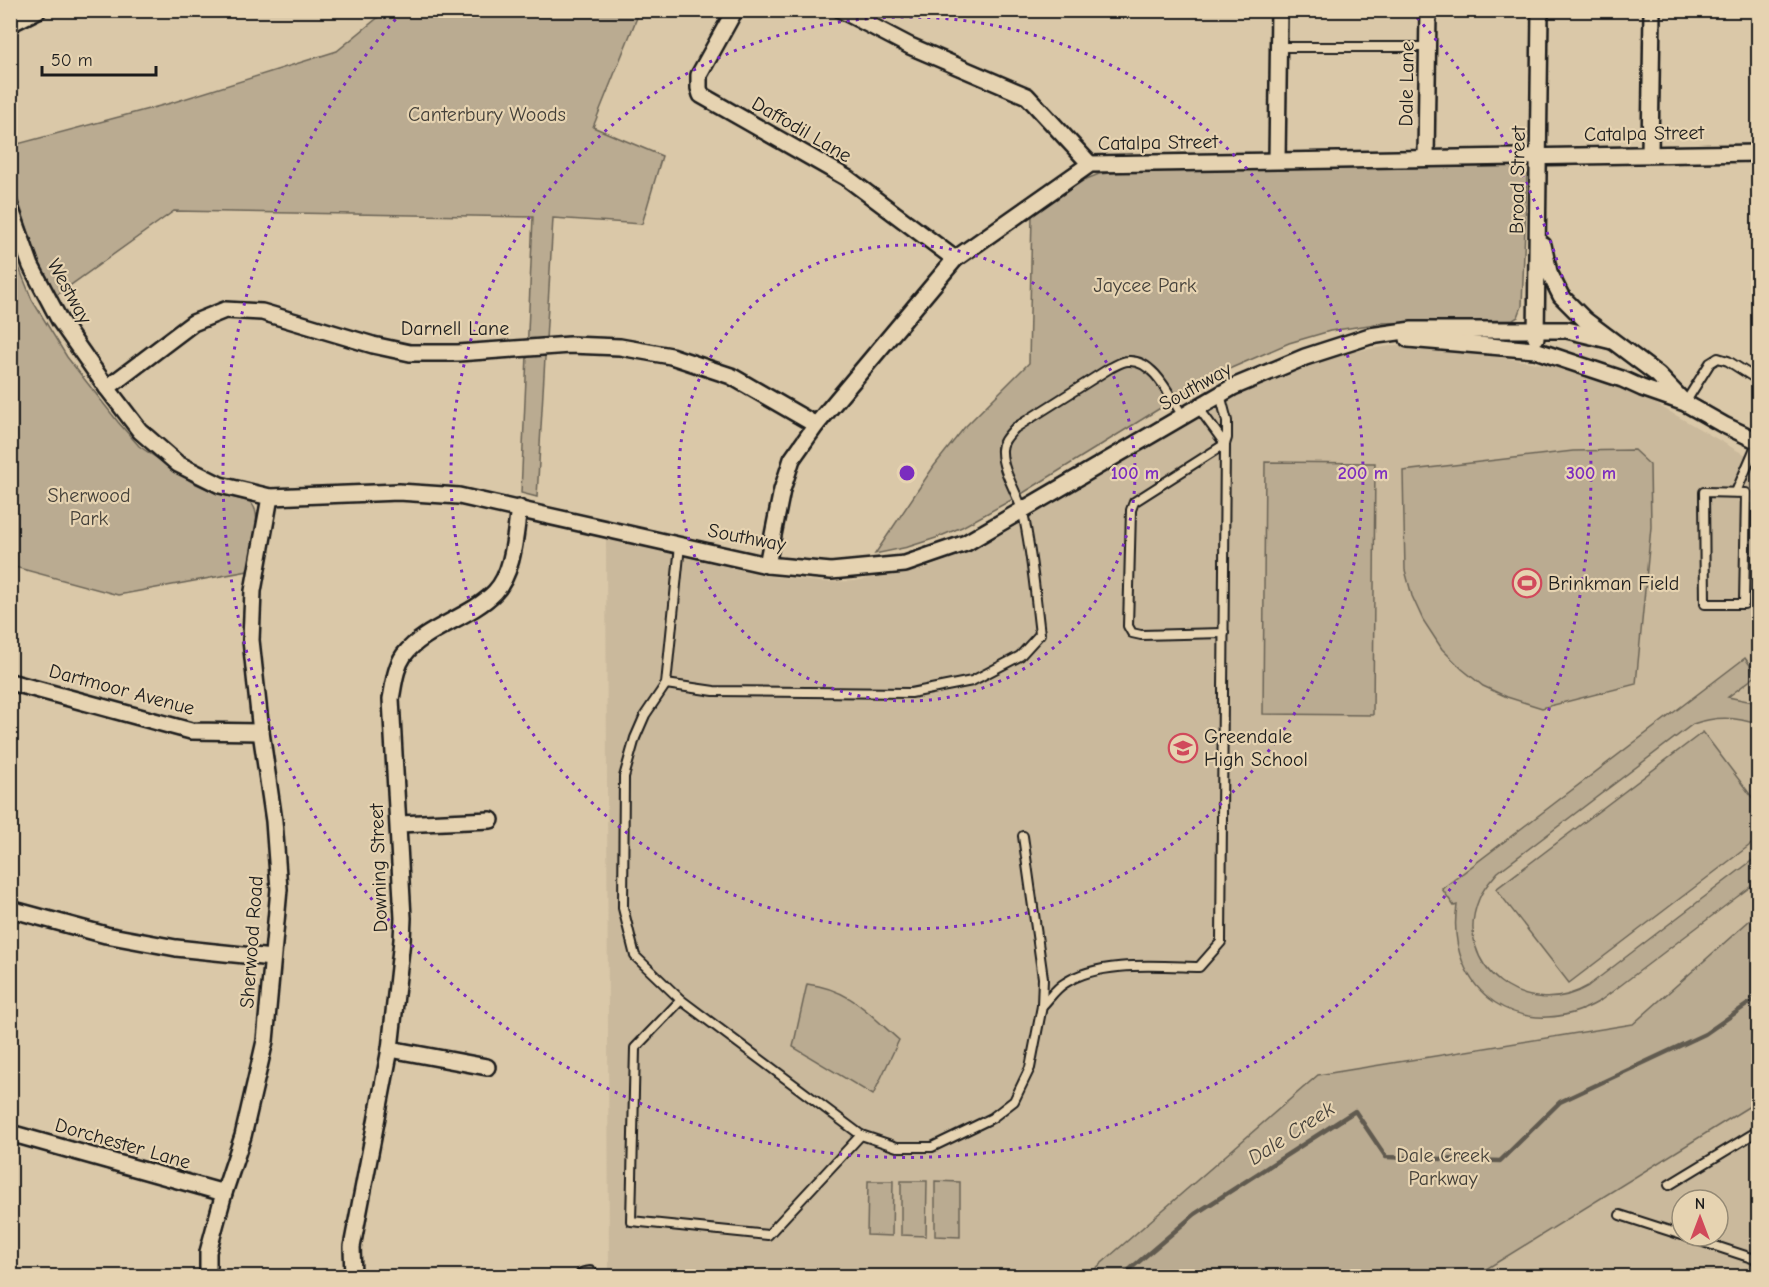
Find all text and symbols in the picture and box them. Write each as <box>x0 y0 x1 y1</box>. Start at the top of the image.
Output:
scale bar <box>42 39 156 77</box>
street label: Dale Lane <box>1394 41 1419 127</box>
text: 50 m <box>51 50 93 71</box>
street label: Daffodil Lane <box>748 92 856 167</box>
park label: Canterbury Woods <box>408 103 566 126</box>
street label: Catalpa Street <box>1584 121 1706 146</box>
street label: Broad Street <box>1505 124 1530 234</box>
street label: Catalpa Street <box>1098 130 1220 155</box>
street label: Westway <box>42 255 97 328</box>
park label: Jaycee Park <box>1094 274 1197 297</box>
street label: Darnell Lane <box>401 317 509 340</box>
street label: Southway <box>1155 357 1235 416</box>
centre of rings <box>897 463 917 483</box>
text: 100 m <box>1111 463 1159 484</box>
text: 200 m <box>1338 463 1388 484</box>
text: 300 m <box>1566 463 1616 484</box>
park label: Sherwood Park <box>47 484 131 530</box>
street label: Southway <box>706 519 788 556</box>
sports icon: Brinkman Field <box>1511 567 1543 599</box>
place label: Brinkman Field <box>1548 572 1679 595</box>
street label: Dartmoor Avenue <box>47 659 197 720</box>
place label: Greendale High School <box>1204 725 1308 771</box>
school or university icon: Greendale High School <box>1167 732 1199 764</box>
street label: Downing Street <box>365 802 392 933</box>
street label: Sherwood Road <box>235 875 268 1009</box>
water label: Dale Creek <box>1243 1096 1339 1170</box>
street label: Dorchester Lane <box>52 1113 193 1174</box>
park label: Dale Creek Parkway <box>1396 1144 1490 1190</box>
north arrow <box>1670 1188 1730 1248</box>
text: N <box>1695 1195 1705 1213</box>

